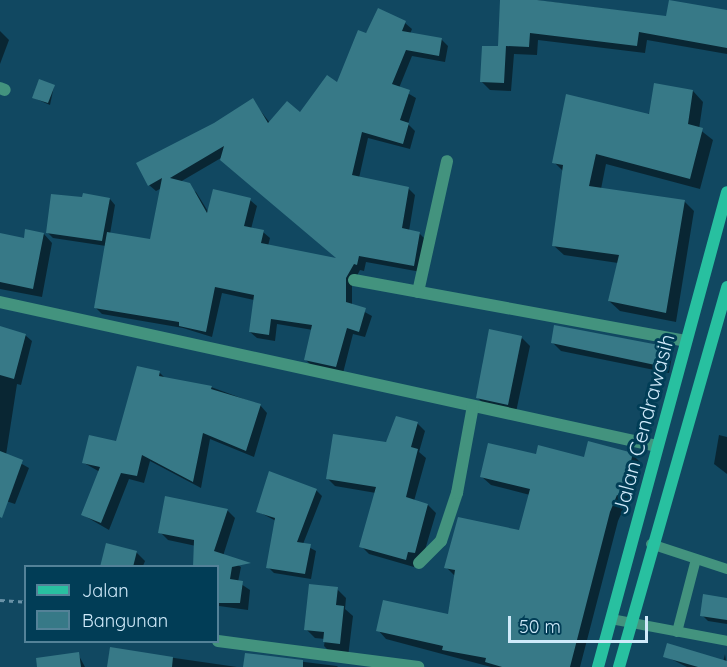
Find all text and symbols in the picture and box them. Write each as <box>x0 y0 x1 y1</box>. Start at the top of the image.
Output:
street label: Jalan Cendrawasih <box>607 331 679 517</box>
legend <box>24 565 219 643</box>
text: Jalan <box>82 579 129 602</box>
scale bar <box>511 604 650 642</box>
text: Bangunan <box>82 609 168 632</box>
text: 50 m <box>519 615 561 638</box>

